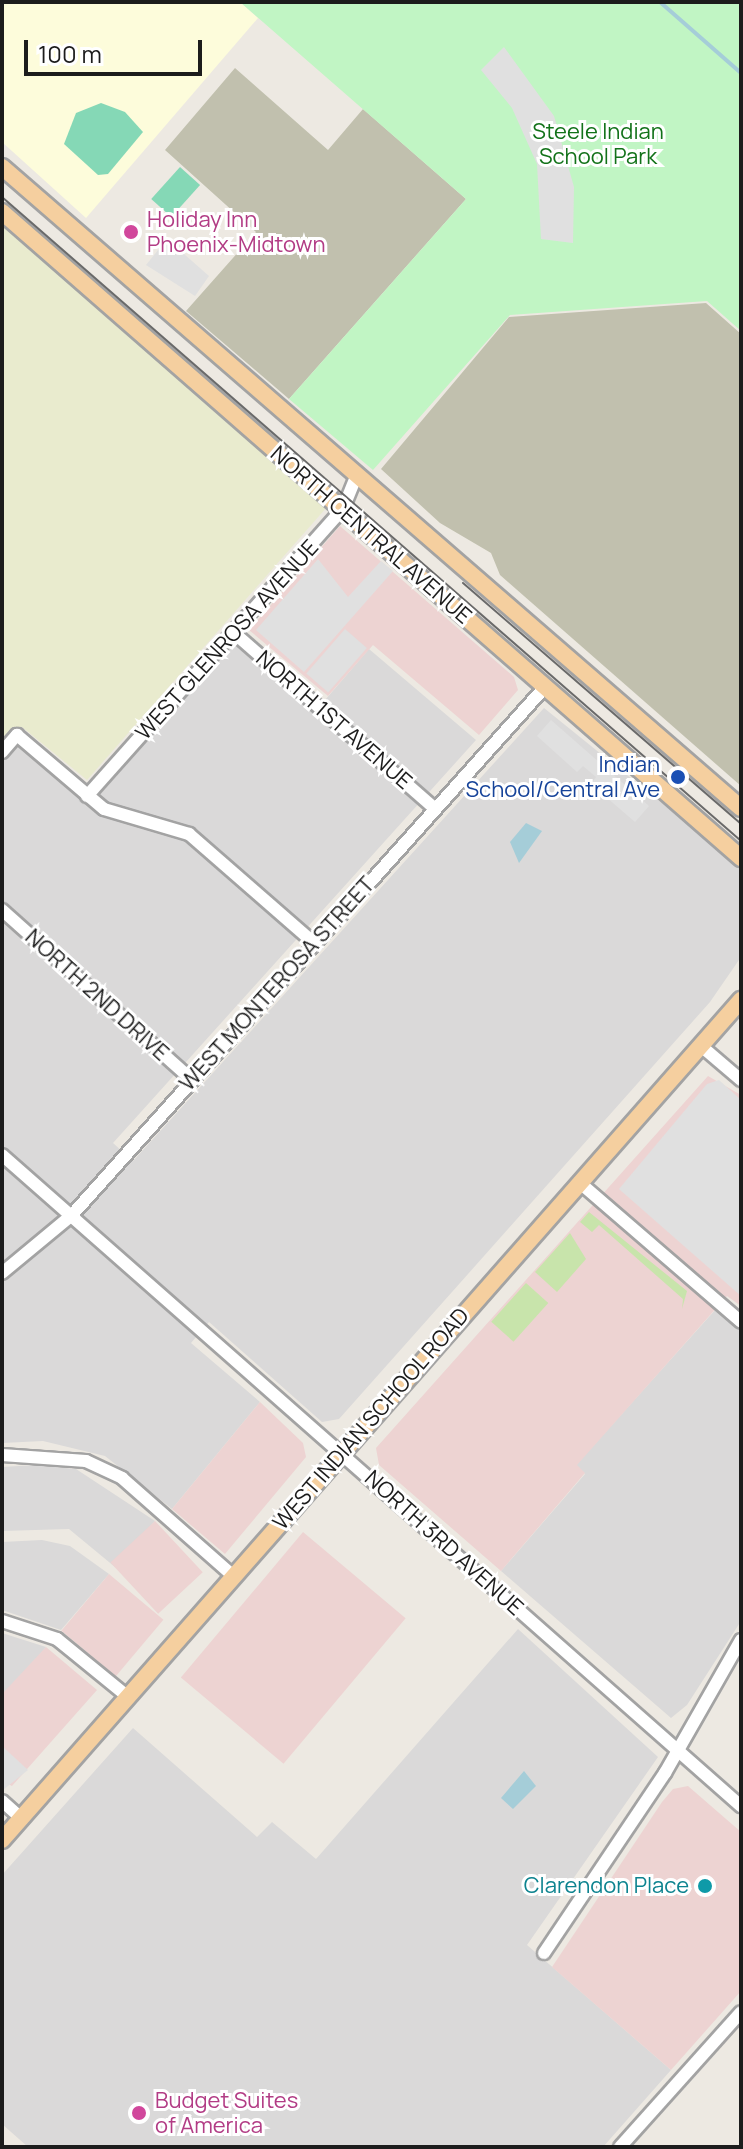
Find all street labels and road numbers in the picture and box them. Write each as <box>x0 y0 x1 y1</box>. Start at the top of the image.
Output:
street label: NORTH CENTRAL AVENUE <box>265 440 477 630</box>
street label: WEST GLENROSA AVENUE <box>130 534 324 746</box>
street label: NORTH 1ST AVENUE <box>250 645 418 795</box>
street label: WEST MONTEROSA STREET <box>174 871 380 1097</box>
street label: NORTH 2ND DRIVE <box>20 924 174 1066</box>
street label: WEST INDIAN SCHOOL ROAD <box>267 1302 475 1536</box>
street label: NORTH 3RD AVENUE <box>359 1465 529 1621</box>

